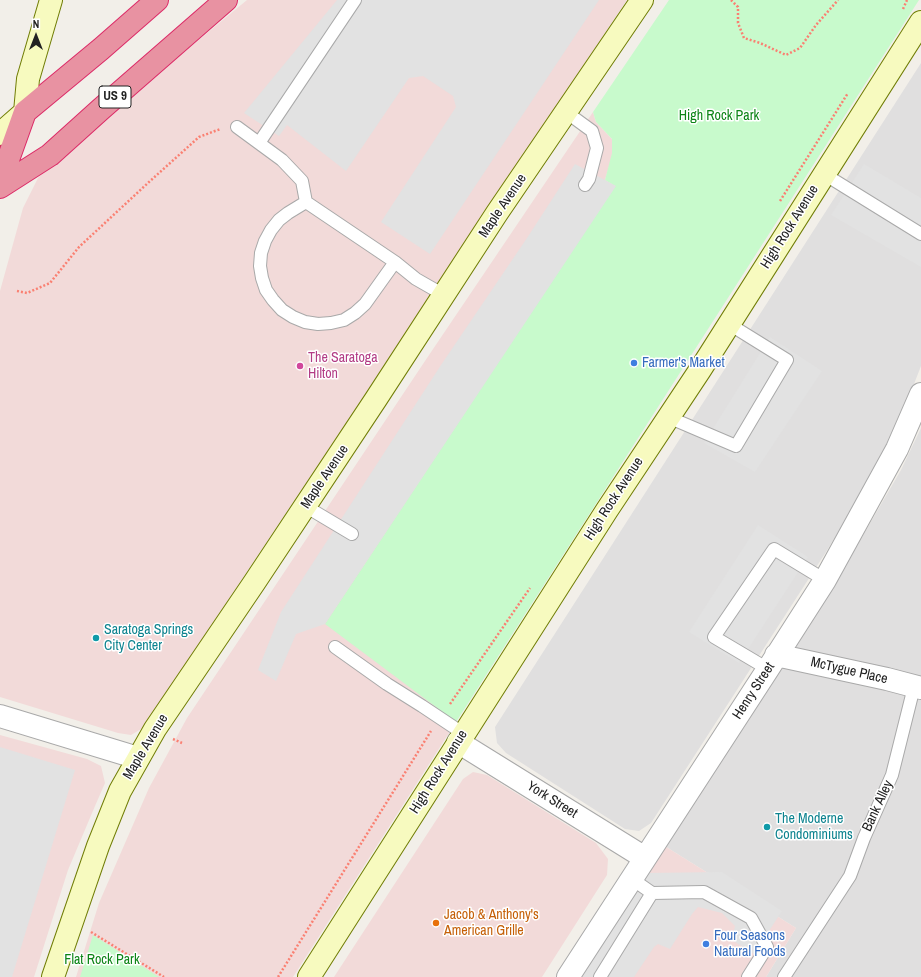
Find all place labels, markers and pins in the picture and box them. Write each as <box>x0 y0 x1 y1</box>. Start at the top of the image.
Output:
place label: The Saratoga Hilton <box>308 350 378 382</box>
place label: Farmer's Market <box>642 355 725 371</box>
marker: Farmer's Market <box>629 358 639 368</box>
marker: The Saratoga Hilton <box>295 361 305 371</box>
place label: Saratoga Springs City Center <box>104 622 193 654</box>
marker: Saratoga Springs City Center <box>91 633 101 643</box>
place label: The Moderne Condominiums <box>775 811 853 844</box>
marker: The Moderne Condominiums <box>762 822 772 832</box>
place label: Jacob & Anthony's American Grille <box>444 907 539 940</box>
marker: Jacob & Anthony's American Grille <box>431 918 441 928</box>
place label: Four Seasons Natural Foods <box>714 928 786 960</box>
marker: Four Seasons Natural Foods <box>701 939 711 949</box>

